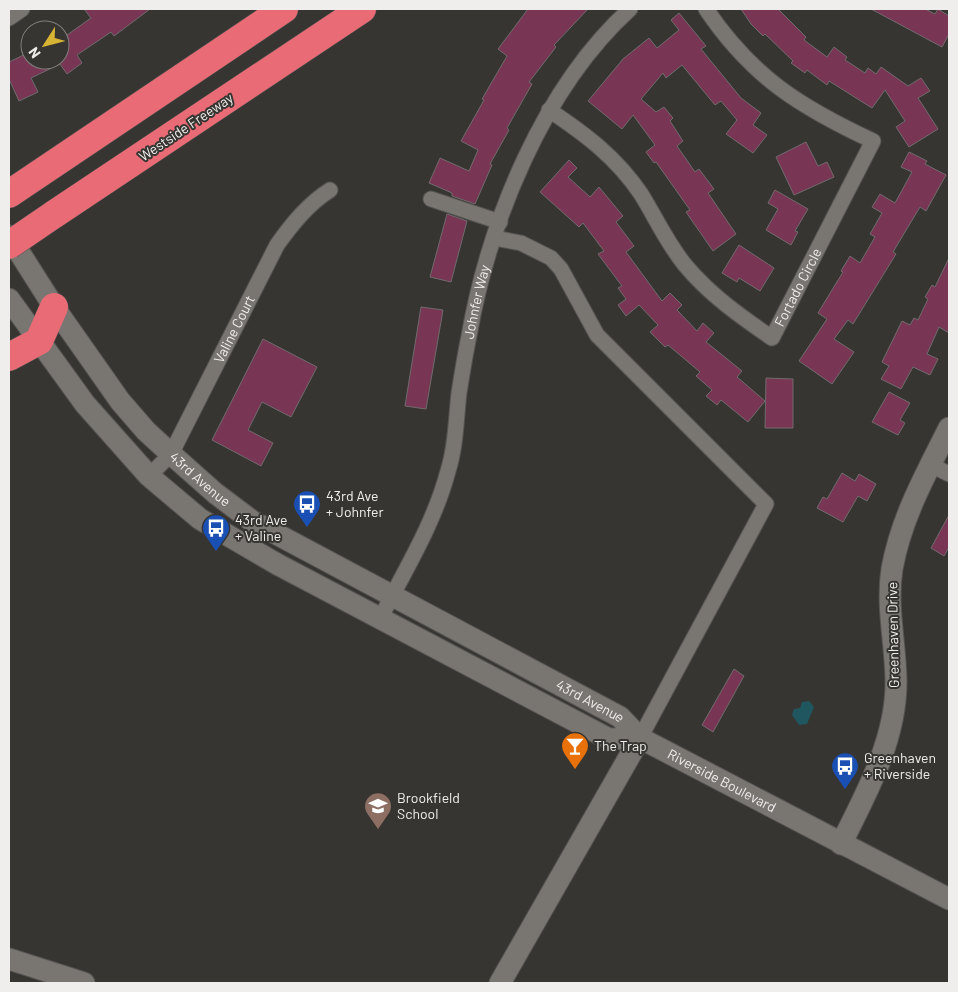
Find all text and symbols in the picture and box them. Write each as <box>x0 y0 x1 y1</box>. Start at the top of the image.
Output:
north arrow <box>20 20 70 70</box>
text: N <box>24 44 44 62</box>
street label: Westside Freeway <box>135 88 237 164</box>
street label: Fortado Circle <box>770 245 825 329</box>
street label: Johnfer Way <box>460 262 493 340</box>
street label: Valine Court <box>210 292 258 366</box>
street label: 43rd Avenue <box>166 448 234 510</box>
place label: 43rd Ave + Johnfer <box>326 487 383 520</box>
bus stop icon: 43rd Ave + Johnfer <box>292 489 322 528</box>
place label: 43rd Ave + Valine <box>235 511 287 544</box>
bus stop icon: 43rd Ave + Valine <box>201 513 231 552</box>
street label: Greenhaven Drive <box>883 582 902 688</box>
street label: 43rd Avenue <box>553 676 629 725</box>
bar icon: The Trap <box>560 731 590 770</box>
place label: The Trap <box>594 737 647 754</box>
street label: Riverside Boulevard <box>665 745 779 815</box>
place label: Greenhaven + Riverside <box>864 749 936 782</box>
bus stop icon: Greenhaven + Riverside <box>830 751 860 790</box>
place label: Brookfield School <box>397 789 460 822</box>
school or university icon: Brookfield School <box>363 791 393 830</box>

